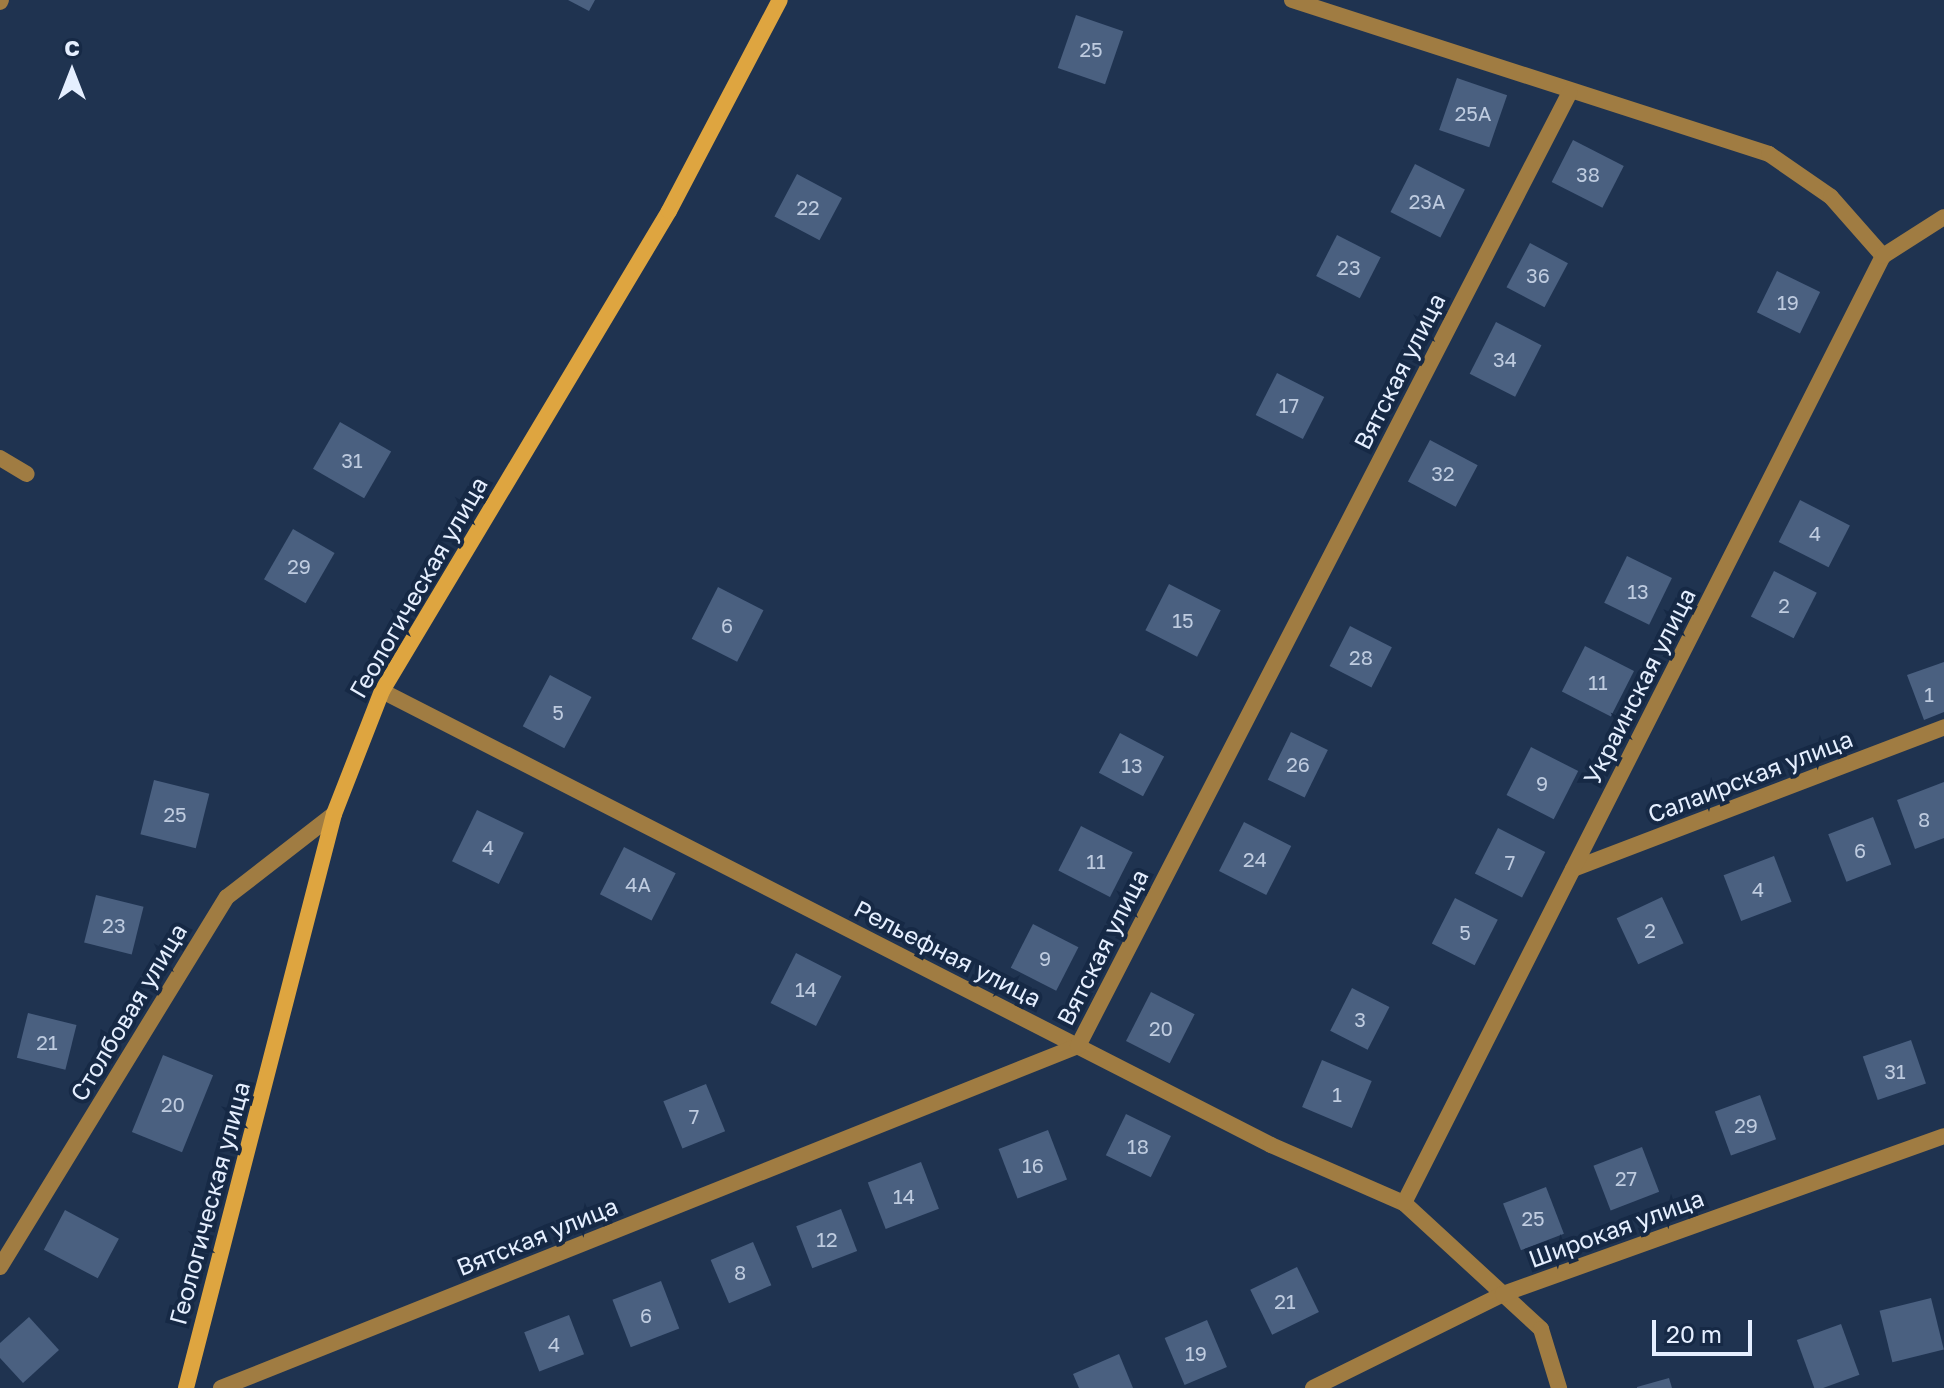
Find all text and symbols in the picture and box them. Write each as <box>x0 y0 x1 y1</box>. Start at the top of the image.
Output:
north arrow <box>32 32 112 112</box>
text: С <box>64 34 80 61</box>
house number: 25 <box>1079 37 1103 61</box>
house number: 25А <box>1455 101 1491 125</box>
house number: 38 <box>1576 162 1600 186</box>
house number: 23А <box>1409 189 1445 213</box>
house number: 22 <box>796 195 820 219</box>
house number: 23 <box>1337 255 1361 279</box>
house number: 36 <box>1526 263 1550 287</box>
street label: Вятская улица <box>1347 288 1451 454</box>
house number: 19 <box>1777 290 1799 314</box>
house number: 34 <box>1493 347 1517 371</box>
house number: 17 <box>1279 393 1299 417</box>
house number: 31 <box>341 448 363 472</box>
house number: 32 <box>1431 461 1455 485</box>
street label: Геологическая улица <box>343 471 493 703</box>
house number: 4 <box>1809 521 1821 545</box>
house number: 29 <box>287 554 311 578</box>
house number: 13 <box>1627 579 1649 603</box>
street label: Украинская улица <box>1577 583 1701 789</box>
house number: 2 <box>1778 593 1790 617</box>
house number: 15 <box>1172 608 1194 632</box>
house number: 6 <box>721 613 733 637</box>
house number: 28 <box>1349 645 1373 669</box>
house number: 11 <box>1588 670 1608 694</box>
house number: 1 <box>1924 682 1934 706</box>
house number: 5 <box>552 700 564 724</box>
street label: Салаирская улица <box>1644 724 1856 828</box>
house number: 26 <box>1286 752 1310 776</box>
house number: 13 <box>1121 753 1143 777</box>
house number: 9 <box>1536 771 1548 795</box>
house number: 25 <box>163 802 187 826</box>
house number: 8 <box>1918 807 1930 831</box>
house number: 4 <box>482 835 494 859</box>
house number: 6 <box>1854 838 1866 862</box>
house number: 24 <box>1243 847 1267 871</box>
house number: 11 <box>1086 849 1106 873</box>
house number: 7 <box>1505 850 1515 874</box>
street label: Вятская улица <box>1050 864 1154 1030</box>
house number: 4А <box>625 872 651 896</box>
house number: 4 <box>1752 877 1764 901</box>
street label: Рельефная улица <box>850 893 1046 1013</box>
house number: 23 <box>102 913 126 937</box>
street label: Столбовая улица <box>64 918 192 1106</box>
house number: 2 <box>1644 918 1656 942</box>
house number: 5 <box>1459 920 1471 944</box>
house number: 9 <box>1039 946 1051 970</box>
house number: 14 <box>795 977 817 1001</box>
house number: 3 <box>1354 1007 1366 1031</box>
house number: 20 <box>1149 1016 1173 1040</box>
house number: 21 <box>36 1030 58 1054</box>
house number: 31 <box>1884 1059 1906 1083</box>
street label: Геологическая улица <box>163 1078 255 1328</box>
house number: 1 <box>1332 1082 1342 1106</box>
house number: 20 <box>161 1092 185 1116</box>
house number: 7 <box>689 1104 699 1128</box>
house number: 29 <box>1734 1113 1758 1137</box>
house number: 18 <box>1127 1134 1149 1158</box>
house number: 16 <box>1022 1153 1044 1177</box>
house number: 27 <box>1615 1166 1637 1190</box>
street label: Широкая улица <box>1525 1183 1707 1273</box>
house number: 14 <box>893 1184 915 1208</box>
street label: Вятская улица <box>452 1191 622 1281</box>
house number: 25 <box>1521 1206 1545 1230</box>
house number: 12 <box>816 1227 838 1251</box>
house number: 8 <box>734 1260 746 1284</box>
house number: 21 <box>1274 1289 1296 1313</box>
house number: 6 <box>640 1303 652 1327</box>
scale bar <box>1656 1304 1756 1354</box>
text: 20 m <box>1666 1319 1722 1348</box>
house number: 4 <box>548 1332 560 1356</box>
house number: 19 <box>1185 1341 1207 1365</box>

